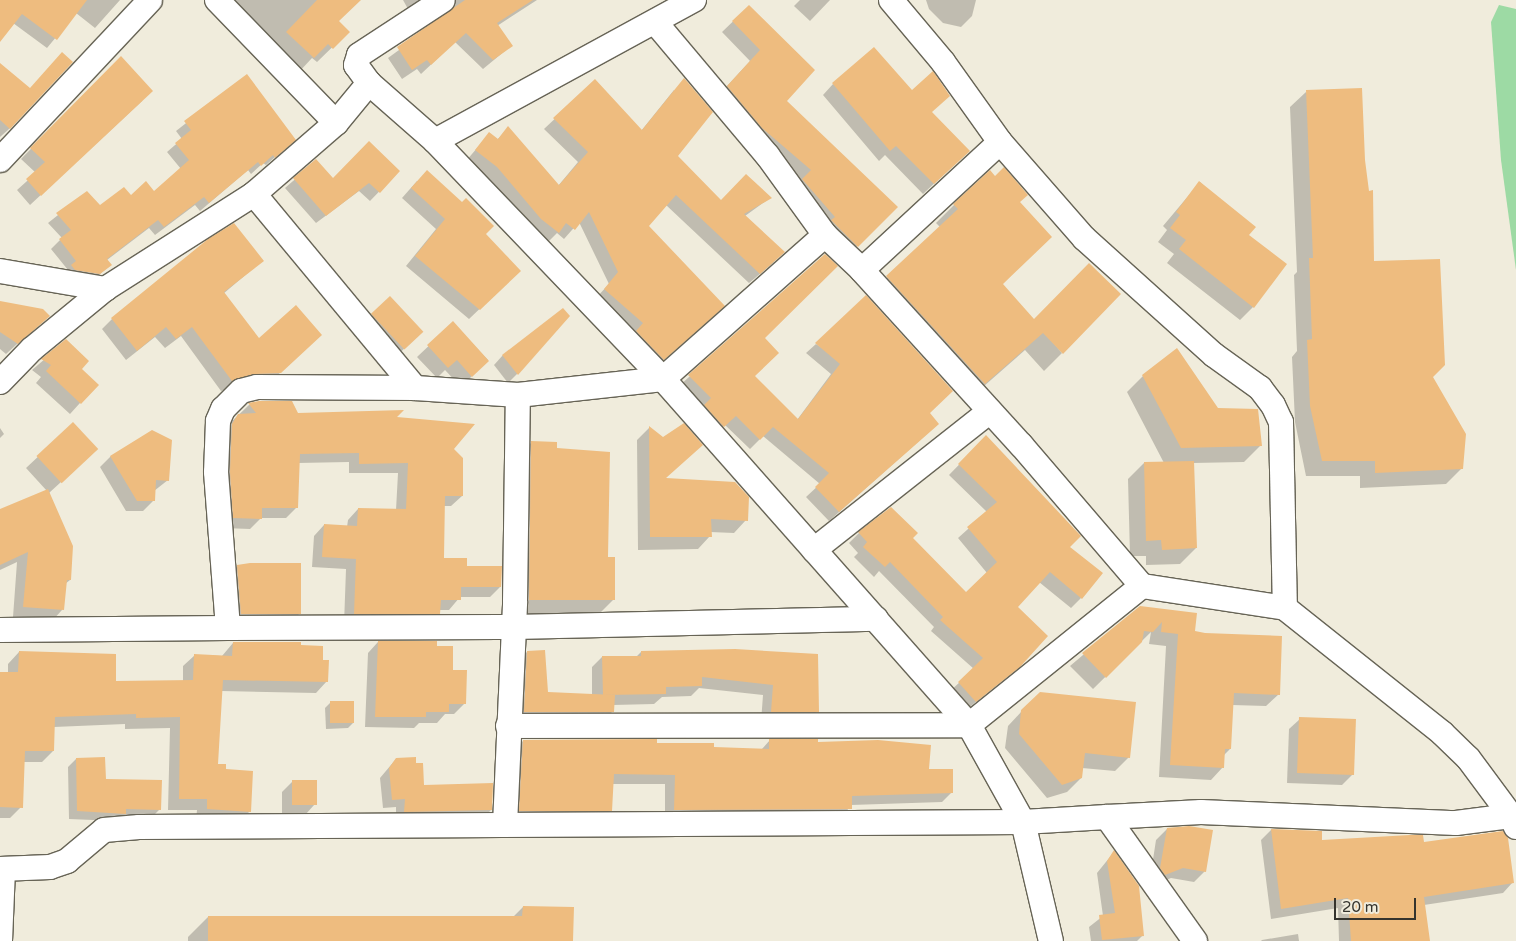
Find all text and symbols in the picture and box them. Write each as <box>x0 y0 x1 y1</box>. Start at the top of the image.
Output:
scale bar <box>1336 888 1418 920</box>
text: 20 m <box>1342 898 1379 916</box>

